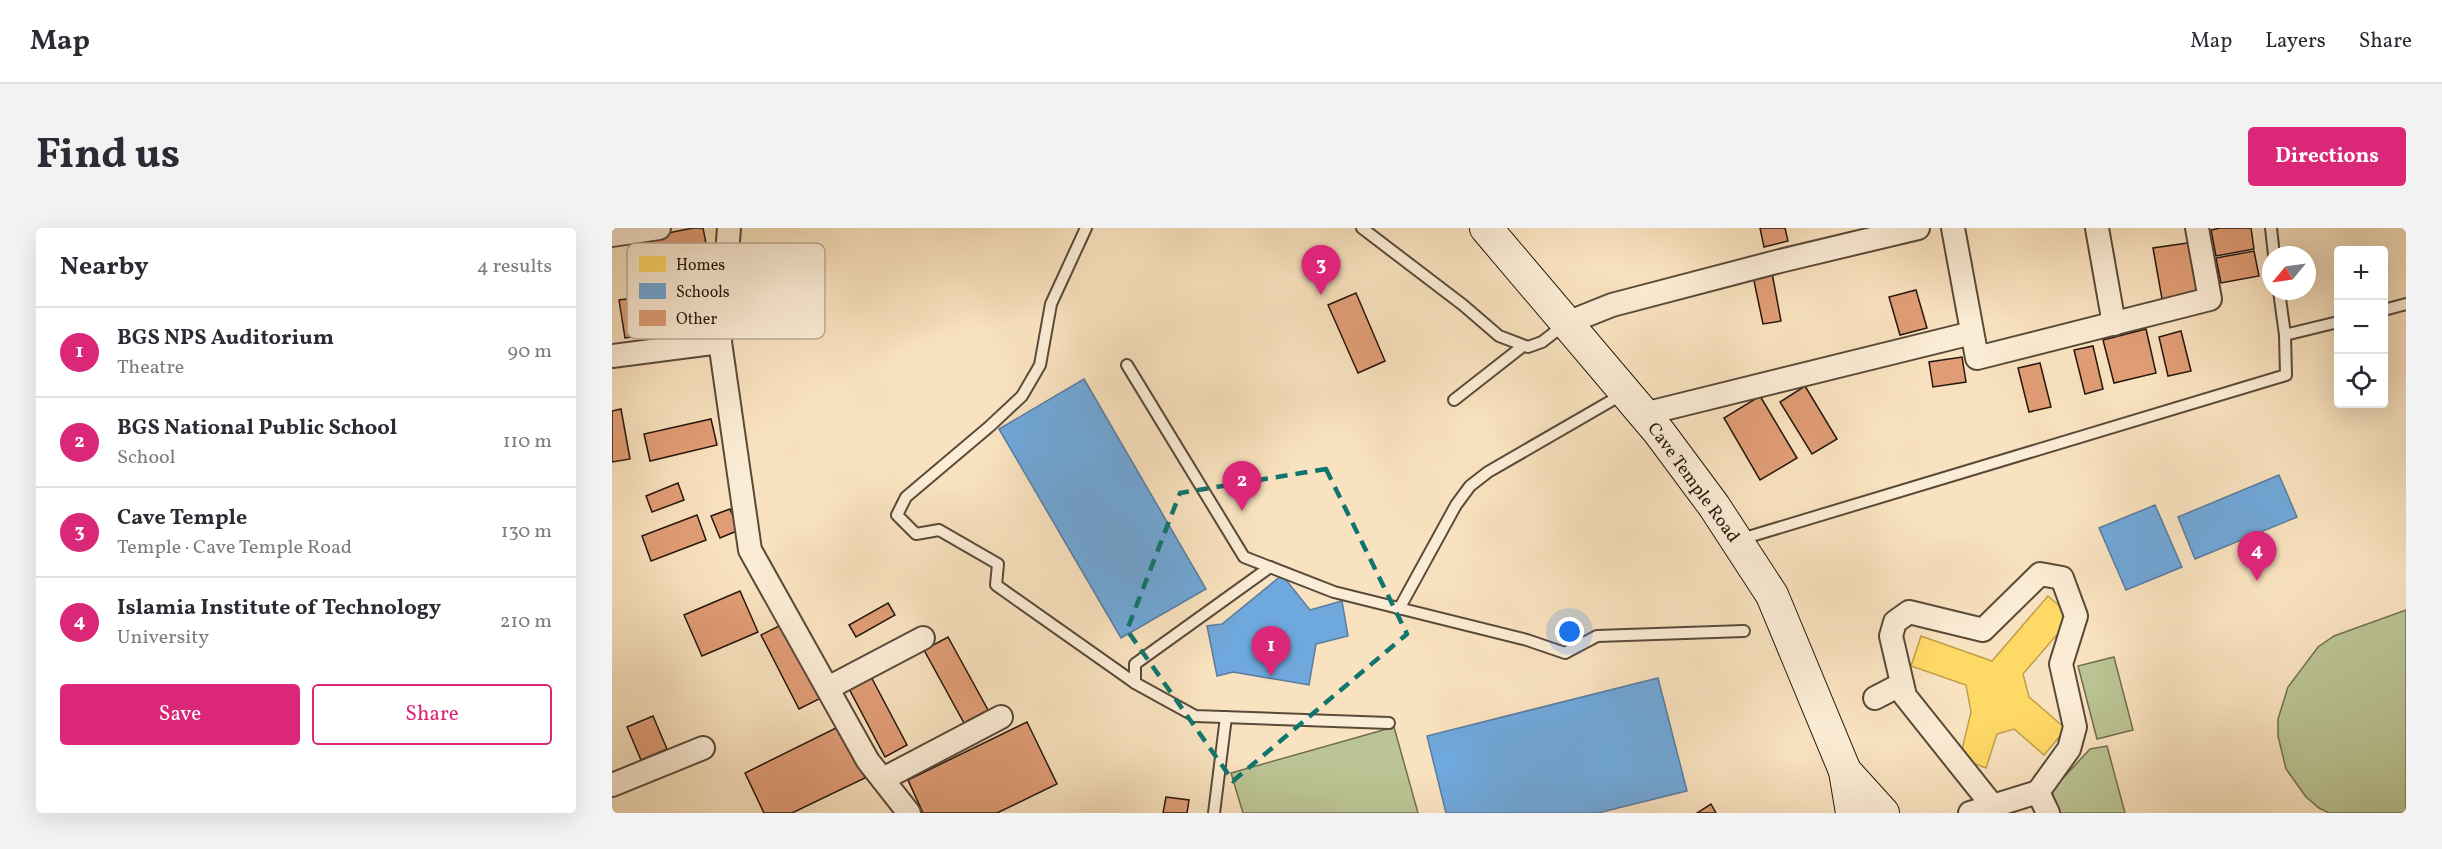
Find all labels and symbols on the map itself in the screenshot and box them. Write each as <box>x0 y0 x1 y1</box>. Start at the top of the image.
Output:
legend <box>627 243 825 339</box>
pin: 3 <box>1302 245 1340 295</box>
north arrow <box>2262 246 2316 300</box>
text: Homes <box>676 255 725 277</box>
text: Schools <box>676 282 730 304</box>
text: Other <box>676 309 717 331</box>
street label: Cave Temple Road <box>1641 418 1745 548</box>
pin: 2 <box>1222 462 1262 511</box>
pin: 4 <box>2238 532 2276 581</box>
your location <box>1555 617 1584 646</box>
pin: 1 <box>1252 626 1290 676</box>

